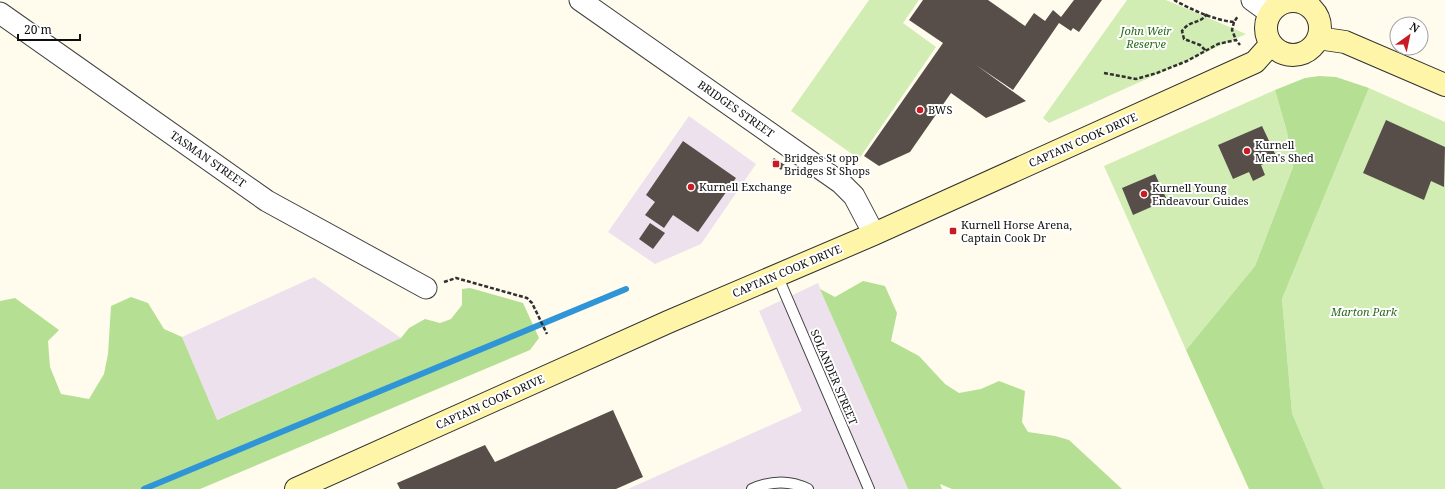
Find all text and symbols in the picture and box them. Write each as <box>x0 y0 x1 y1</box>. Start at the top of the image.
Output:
scale bar <box>18 16 80 42</box>
north arrow <box>1389 16 1429 56</box>
text: N <box>1407 19 1423 36</box>
text: 20 m <box>24 21 52 38</box>
park label: John Weir Reserve <box>1118 23 1172 51</box>
street label: BRIDGES STREET <box>695 77 778 141</box>
place label: BWS <box>928 102 952 117</box>
marker: BWS <box>915 105 925 115</box>
street label: CAPTAIN COOK DRIVE <box>1026 109 1140 170</box>
street label: TASMAN STREET <box>167 127 249 190</box>
place label: Kurnell Men's Shed <box>1255 137 1314 165</box>
marker: Kurnell Men's Shed <box>1242 146 1252 156</box>
place label: Bridges St opp Bridges St Shops <box>784 150 870 178</box>
marker: Bridges St opp Bridges St Shops <box>771 159 781 169</box>
place label: Kurnell Exchange <box>699 179 792 194</box>
place label: Kurnell Young Endeavour Guides <box>1152 180 1249 208</box>
marker: Kurnell Exchange <box>686 182 696 192</box>
marker: Kurnell Young Endeavour Guides <box>1139 189 1149 199</box>
place label: Kurnell Horse Arena, Captain Cook Dr <box>961 217 1072 245</box>
marker: Kurnell Horse Arena, Captain Cook Dr <box>948 226 958 236</box>
street label: CAPTAIN COOK DRIVE <box>730 241 844 300</box>
park label: Marton Park <box>1330 304 1398 319</box>
street label: SOLANDER STREET <box>808 327 861 427</box>
street label: CAPTAIN COOK DRIVE <box>433 371 547 432</box>

